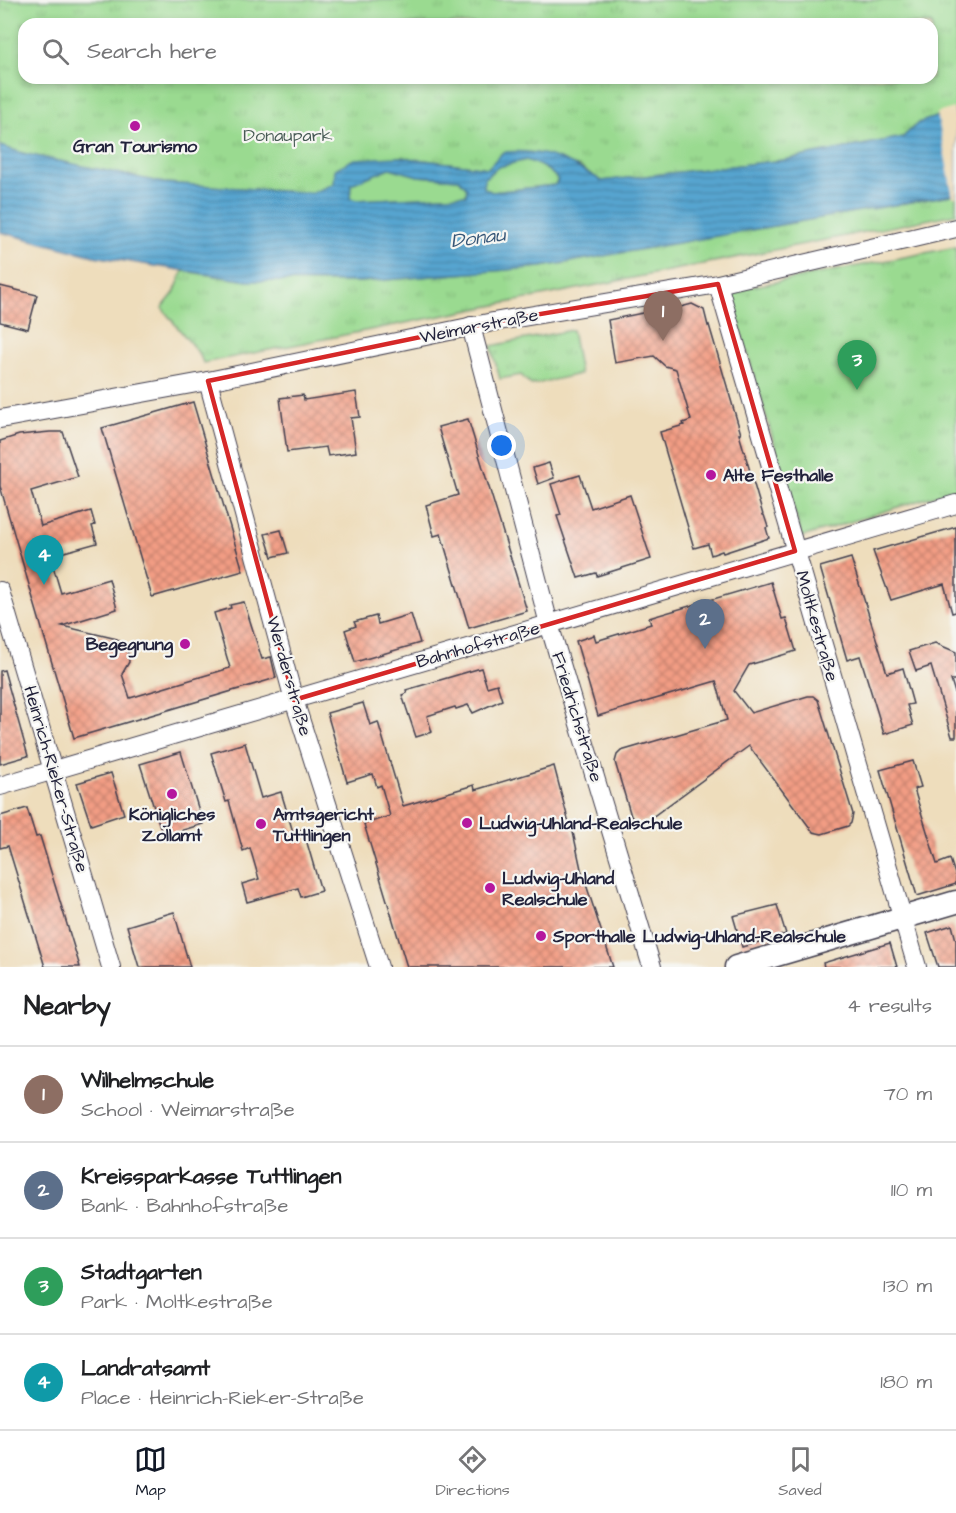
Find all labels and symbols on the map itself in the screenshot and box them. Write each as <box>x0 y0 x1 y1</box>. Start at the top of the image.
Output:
marker: Gran Tourismo <box>128 119 142 133</box>
park label: Donaupark <box>243 123 333 148</box>
place label: Gran Tourismo <box>73 134 198 159</box>
water label: Donau <box>449 221 509 255</box>
pin: 1 <box>644 292 682 341</box>
street label: Weimarstraße <box>418 302 541 350</box>
pin: 3 <box>838 340 876 390</box>
your location <box>487 431 516 460</box>
place label: Alte Festhalle <box>723 463 834 488</box>
marker: Alte Festhalle <box>704 468 718 482</box>
pin: 4 <box>24 536 63 585</box>
street label: Moltkestraße <box>789 568 845 684</box>
pin: 2 <box>686 600 724 649</box>
street label: Werderstraße <box>260 613 318 739</box>
street label: Bahnhofstraße <box>413 615 543 675</box>
place label: Begegnung <box>86 632 174 658</box>
marker: Begegnung <box>178 637 192 651</box>
street label: Friedrichstraße <box>545 649 609 785</box>
street label: Heinrich-Rieker-Straße <box>17 683 95 875</box>
marker: Königliches Zollamt <box>165 787 179 801</box>
place label: Königliches Zollamt <box>129 802 215 848</box>
place label: Amtsgericht Tuttlingen <box>272 802 375 849</box>
place label: Ludwig-Uhland-Realschule <box>479 811 683 837</box>
marker: Ludwig-Uhland-Realschule <box>460 816 474 830</box>
marker: Amtsgericht Tuttlingen <box>254 817 268 831</box>
place label: Ludwig-Uhland Realschule <box>502 866 615 912</box>
marker: Ludwig-Uhland Realschule <box>483 881 497 895</box>
place label: Sporthalle Ludwig-Uhland-Realschule <box>552 924 846 950</box>
marker: Sporthalle Ludwig-Uhland-Realschule <box>534 929 548 943</box>

